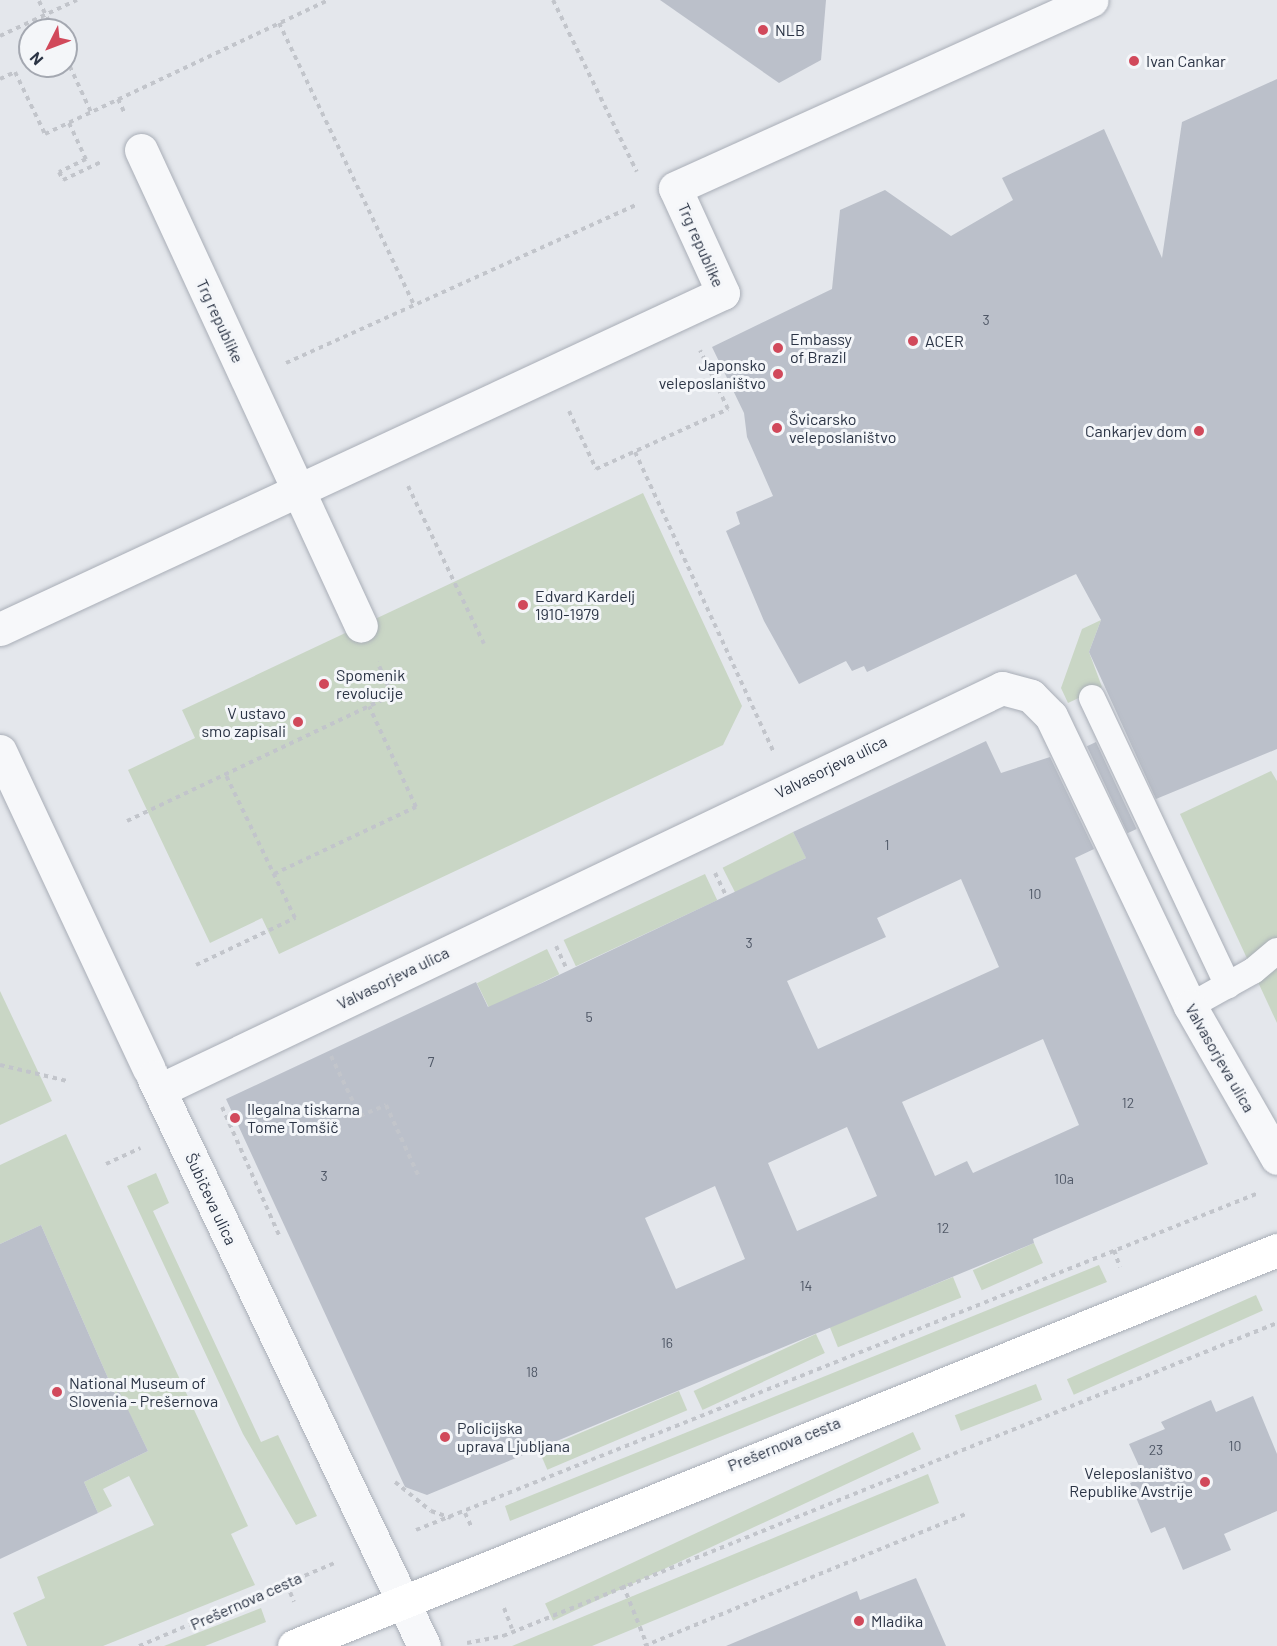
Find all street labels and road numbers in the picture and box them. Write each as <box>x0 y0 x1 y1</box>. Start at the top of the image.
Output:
street label: Trg republike <box>674 200 728 290</box>
street label: Trg republike <box>192 276 248 366</box>
street label: Valvasorjeva ulica <box>772 732 890 802</box>
street label: Valvasorjeva ulica <box>334 943 452 1013</box>
street label: Valvasorjeva ulica <box>1181 1000 1259 1116</box>
street label: Šubičeva ulica <box>181 1150 241 1248</box>
street label: Prešernova cesta <box>725 1413 843 1475</box>
street label: Prešernova cesta <box>187 1568 305 1634</box>

